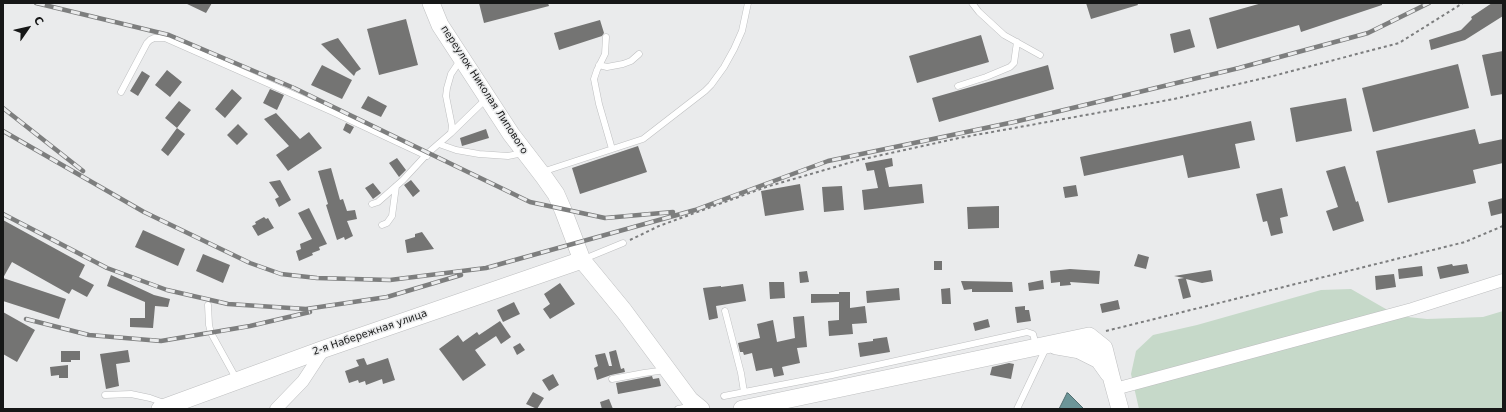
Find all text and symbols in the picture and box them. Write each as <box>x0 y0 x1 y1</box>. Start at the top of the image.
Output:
north arrow <box>8 8 48 48</box>
text: С <box>31 14 46 28</box>
street label: переулок Николая Липового <box>438 24 530 156</box>
street label: 2-я Набережная улица <box>311 308 429 358</box>

